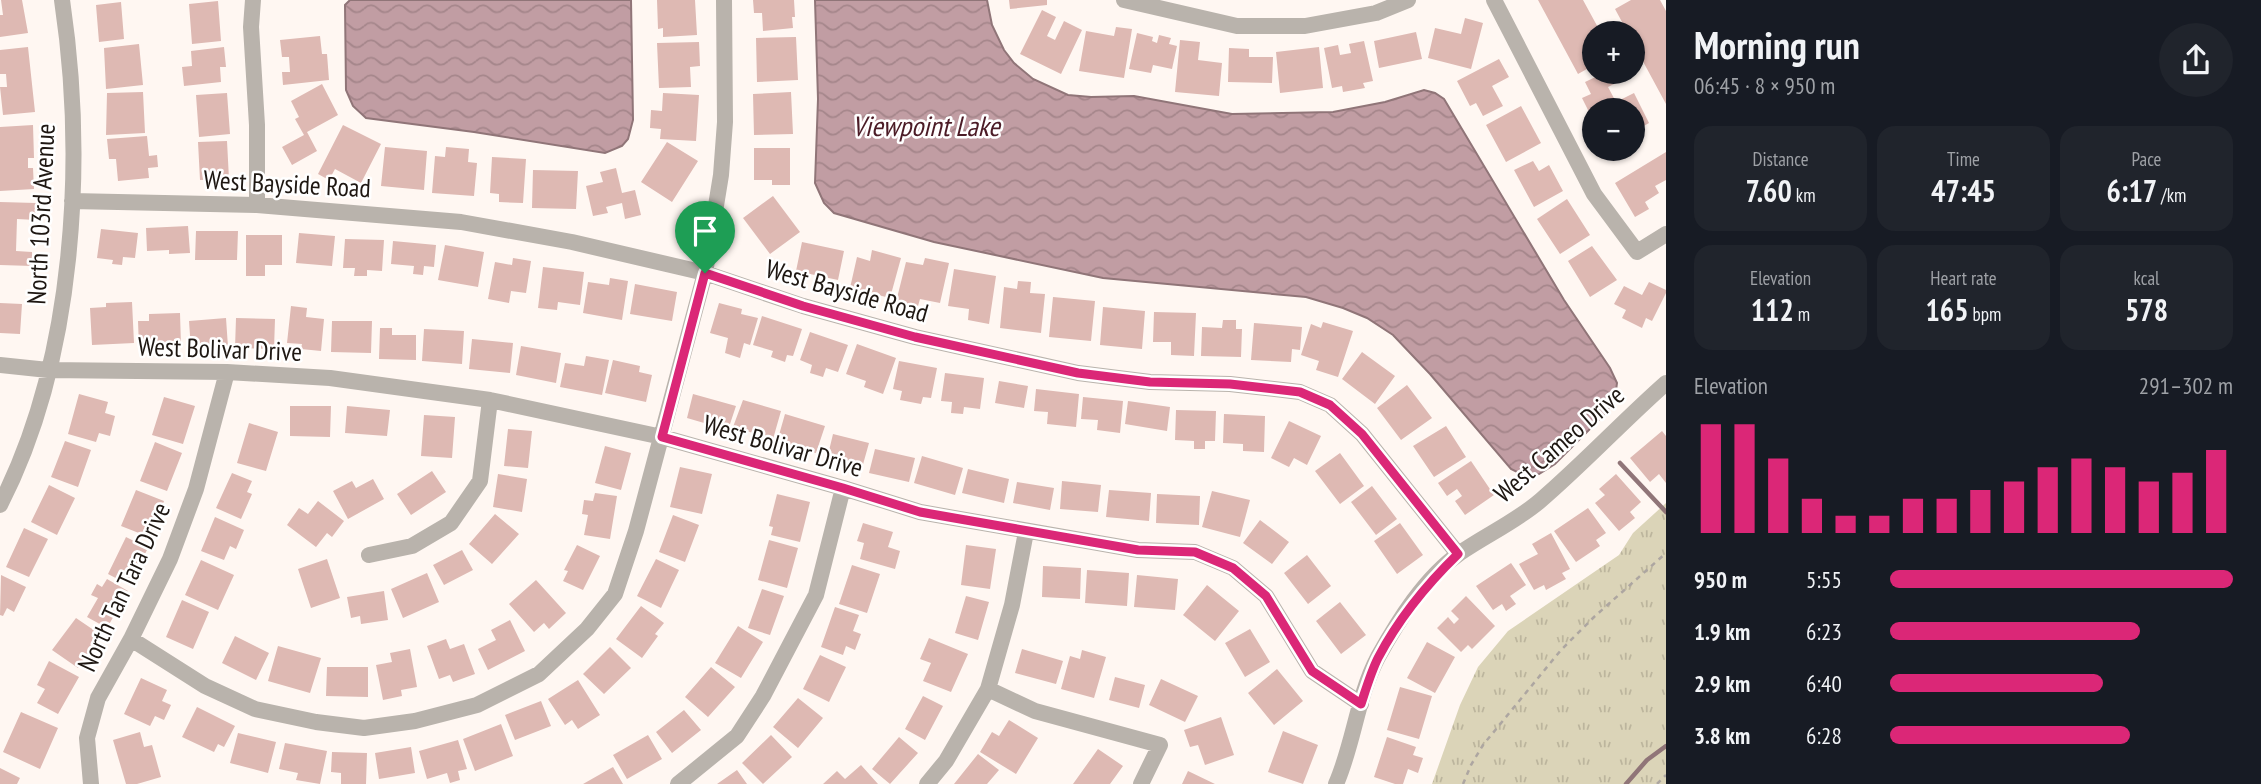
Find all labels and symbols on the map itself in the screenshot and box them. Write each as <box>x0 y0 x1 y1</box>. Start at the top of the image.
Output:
water label: Viewpoint Lake <box>852 107 1002 144</box>
street label: North 103rd Avenue <box>19 123 62 305</box>
street label: West Bayside Road <box>203 163 372 204</box>
pin <box>675 201 735 273</box>
street label: West Bayside Road <box>762 252 932 329</box>
street label: West Bolivar Drive <box>137 329 303 368</box>
street label: West Cameo Drive <box>1487 378 1631 509</box>
street label: West Bolivar Drive <box>700 407 867 484</box>
street label: North Tan Tara Drive <box>70 497 177 676</box>

